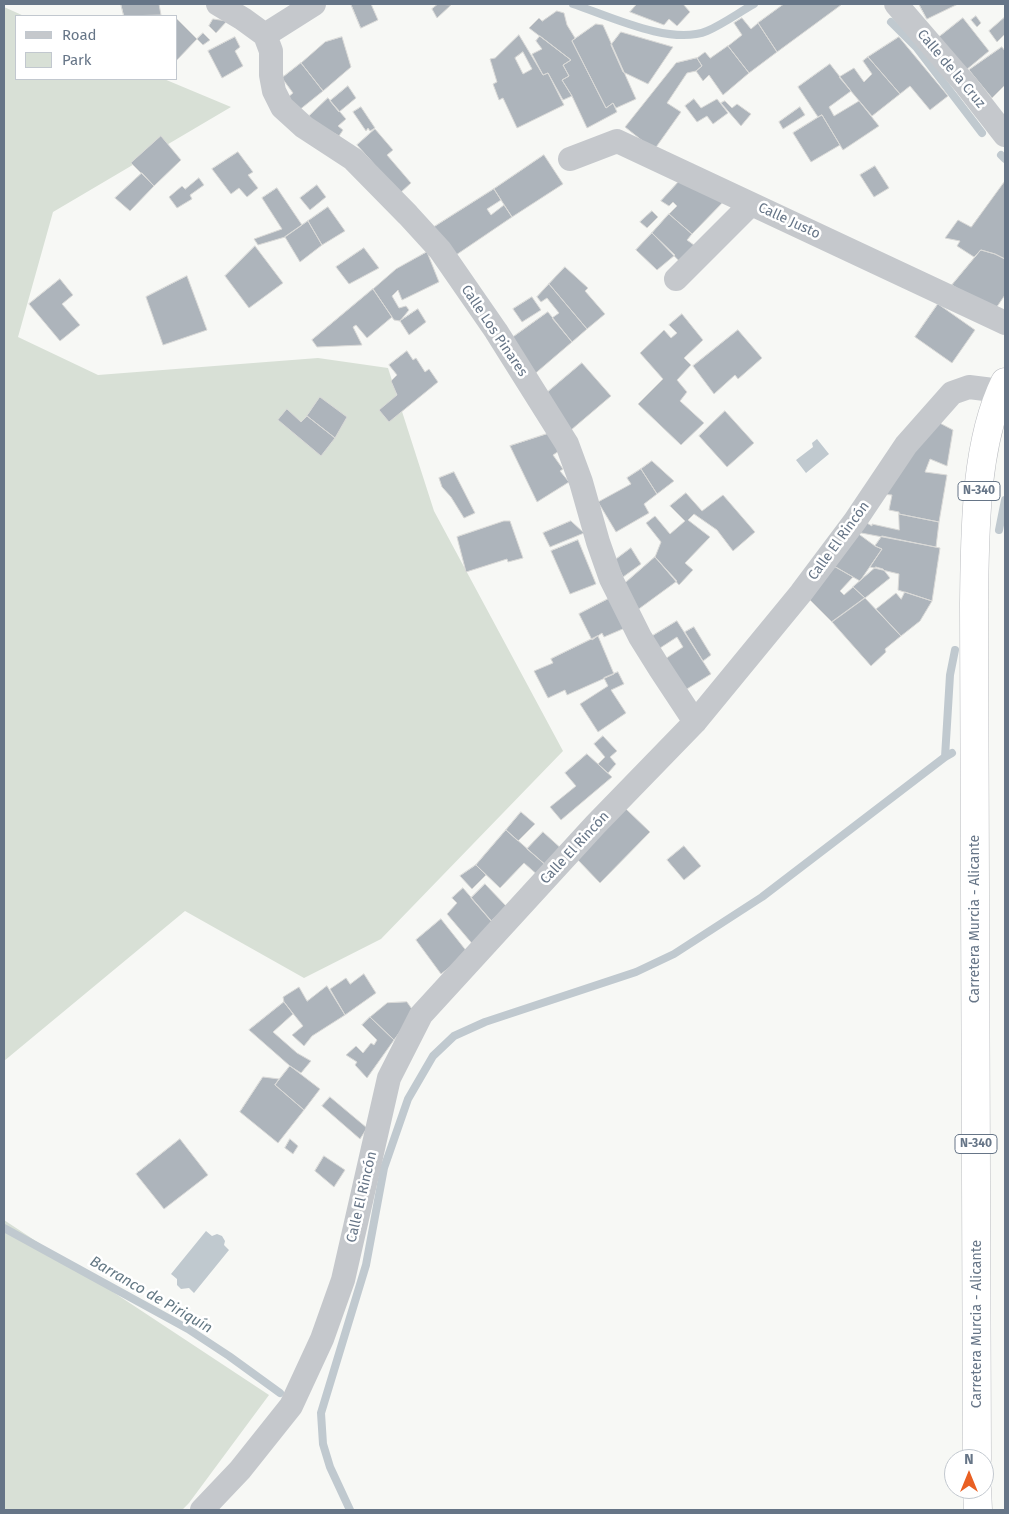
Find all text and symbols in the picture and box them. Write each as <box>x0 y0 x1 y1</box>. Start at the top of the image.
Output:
legend <box>15 15 178 80</box>
text: Road <box>62 26 97 44</box>
street label: Calle de la Cruz <box>913 26 989 112</box>
text: Park <box>62 51 92 69</box>
street label: Calle Justo <box>755 199 823 243</box>
street label: Calle Los Pinares <box>457 282 531 380</box>
road number: N-340 <box>958 482 1000 501</box>
street label: Calle El Rincón <box>805 498 873 584</box>
street label: Calle El Rincón <box>537 808 613 888</box>
street label: Carretera Murcia - Alicante <box>967 835 983 1003</box>
road number: N-340 <box>955 1134 997 1154</box>
street label: Calle El Rincón <box>343 1150 381 1244</box>
street label: Carretera Murcia - Alicante <box>969 1240 985 1408</box>
water label: Barranco de Piriquín <box>87 1253 215 1337</box>
north arrow <box>944 1449 994 1499</box>
text: N <box>964 1451 974 1468</box>

